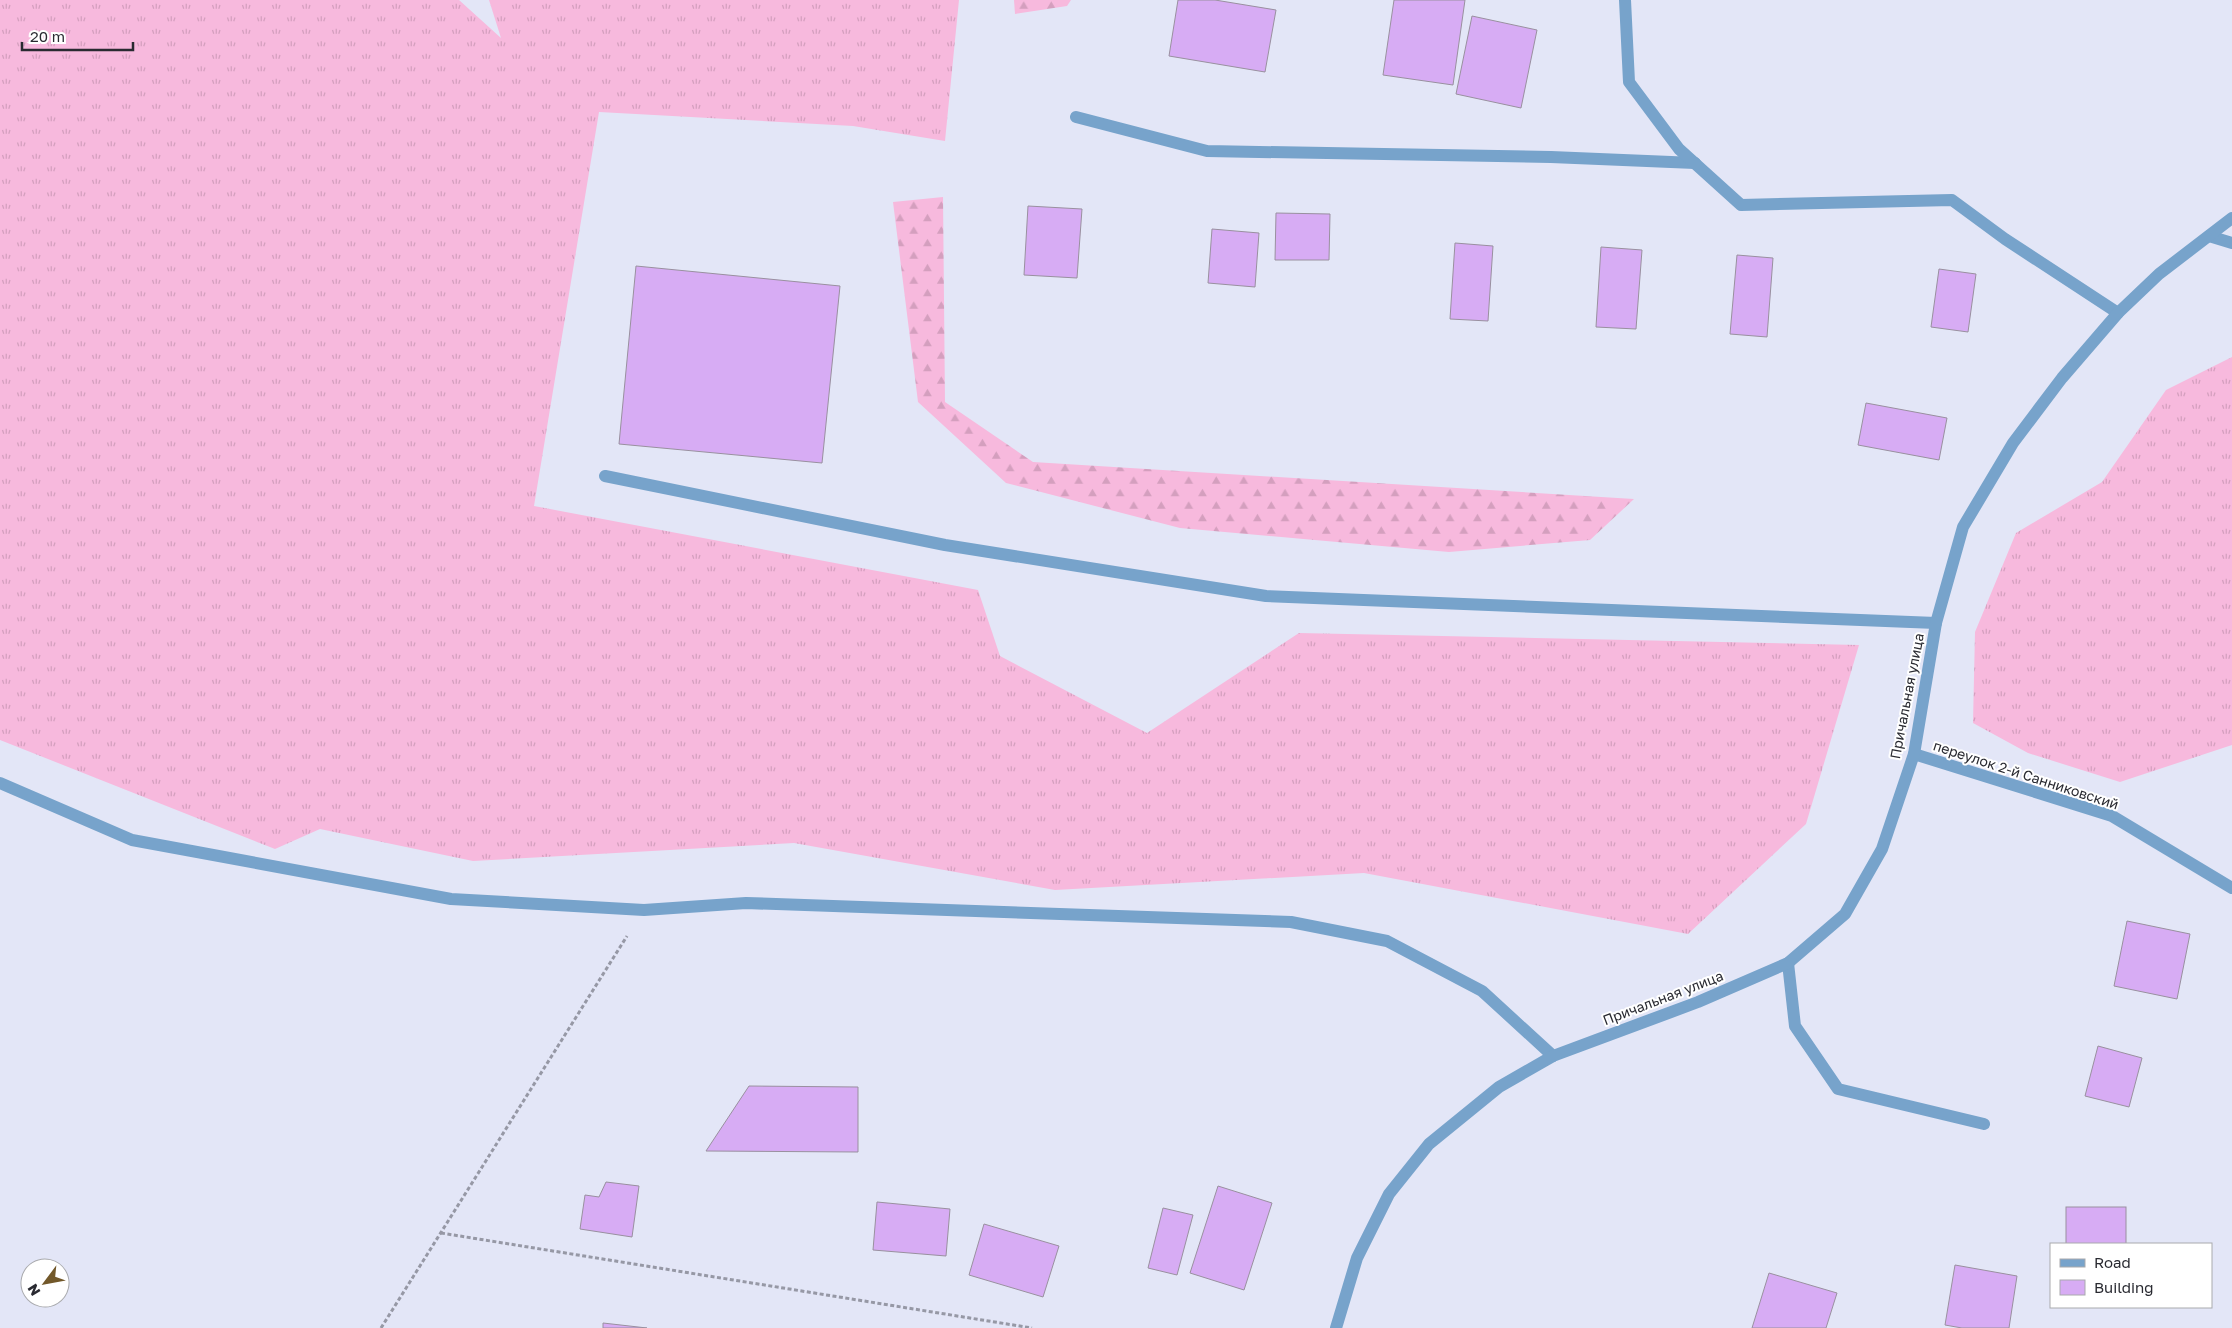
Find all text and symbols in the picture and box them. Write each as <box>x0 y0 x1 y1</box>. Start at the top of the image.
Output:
scale bar <box>22 20 134 52</box>
text: 20 m <box>30 27 65 45</box>
street label: Причальная улица <box>1886 632 1927 760</box>
street label: переулок 2-й Санниковский <box>1931 736 2121 813</box>
street label: Причальная улица <box>1600 967 1726 1028</box>
legend <box>2050 1243 2212 1308</box>
text: Road <box>2094 1253 2131 1271</box>
north arrow <box>20 1258 70 1308</box>
text: Building <box>2094 1278 2154 1296</box>
text: N <box>24 1281 44 1299</box>

